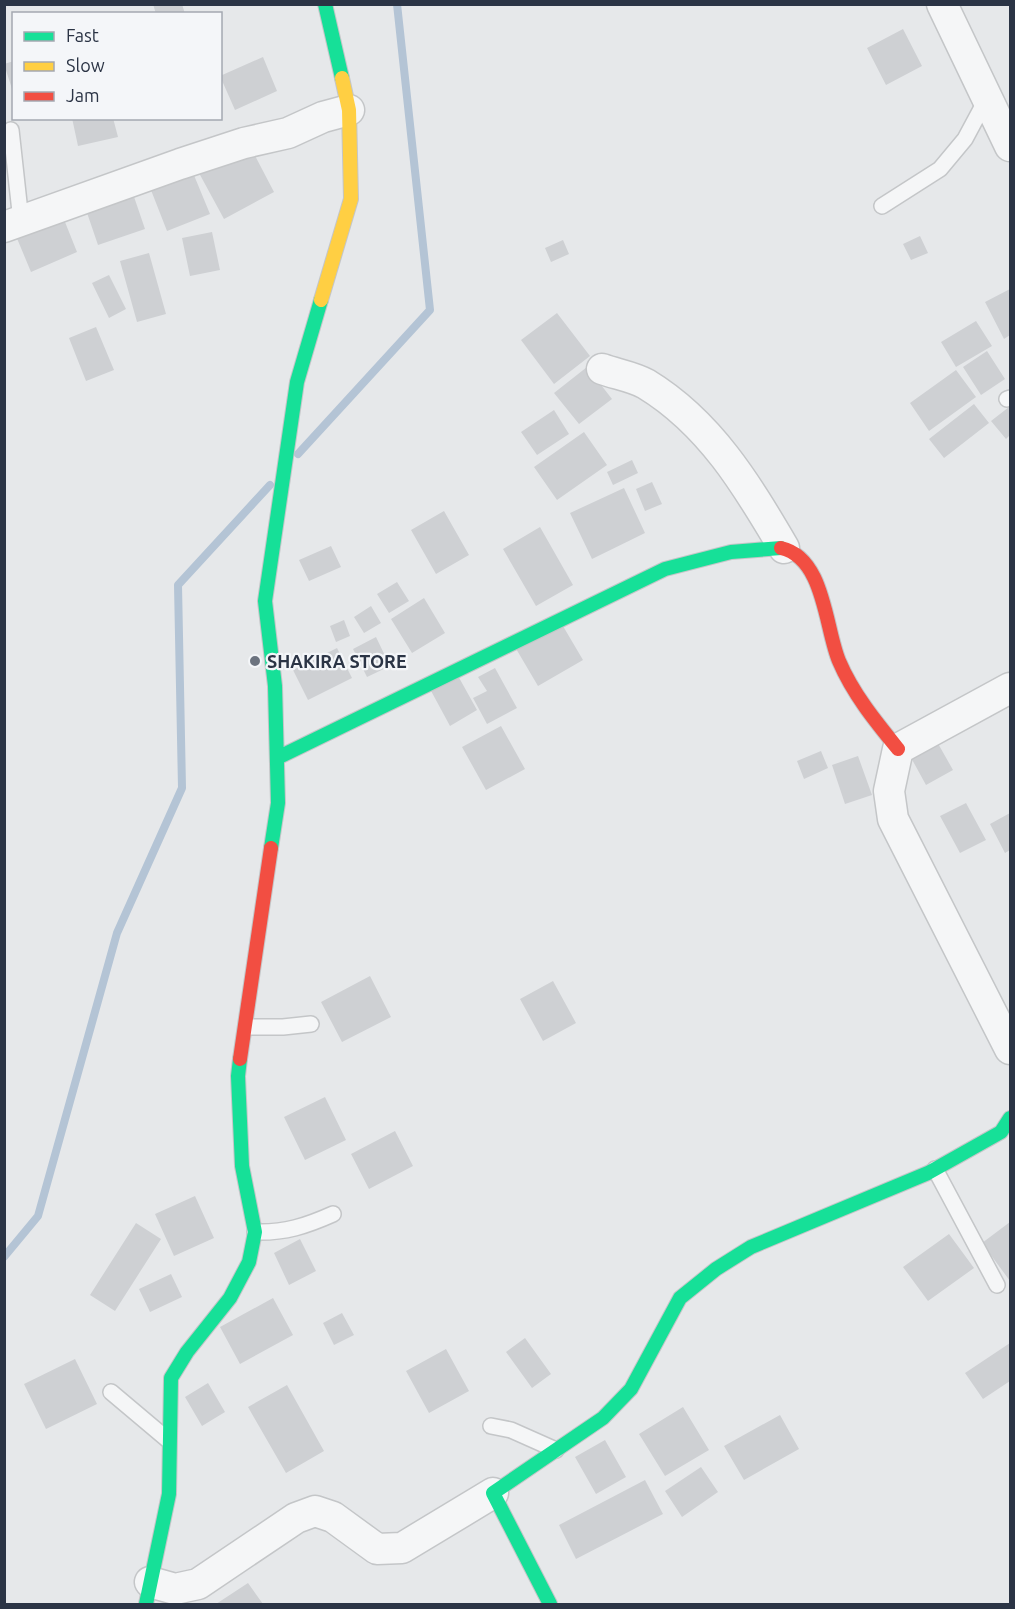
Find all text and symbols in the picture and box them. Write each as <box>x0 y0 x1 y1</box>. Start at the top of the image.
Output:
legend <box>12 12 222 120</box>
text: Fast <box>66 25 99 45</box>
text: Slow <box>66 55 105 75</box>
text: Jam <box>66 85 100 105</box>
place label: SHAKIRA STORE <box>267 651 407 671</box>
marker: SHAKIRA STORE <box>248 654 262 668</box>

